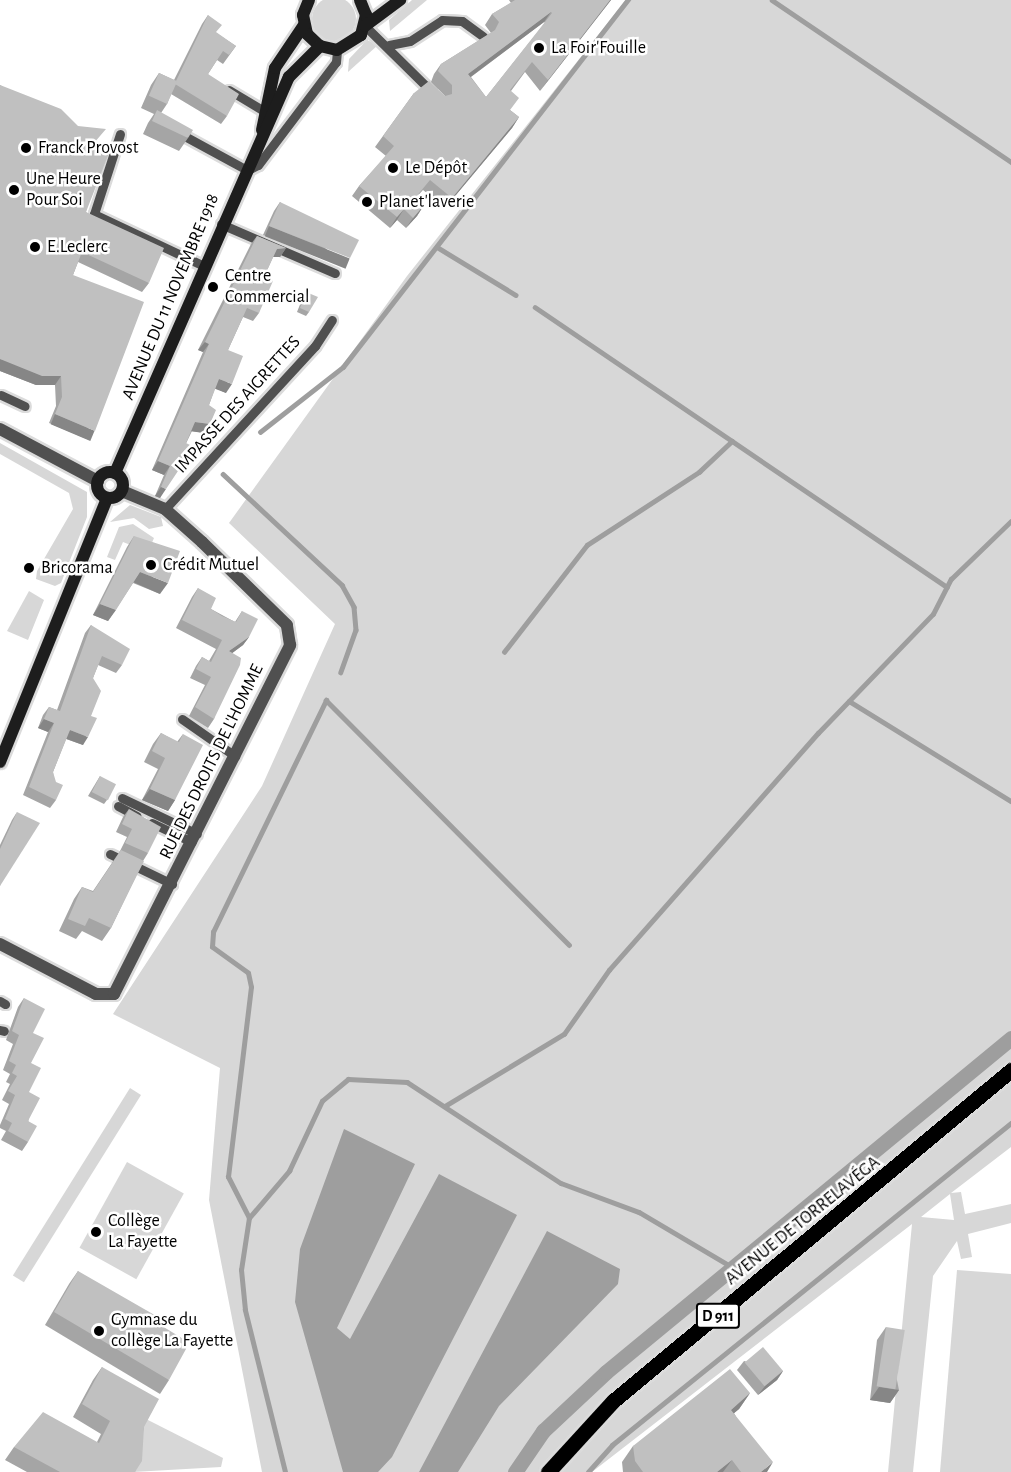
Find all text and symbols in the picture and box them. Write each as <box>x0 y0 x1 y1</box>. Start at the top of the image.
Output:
place label: La Foir'Fouille <box>551 37 646 59</box>
marker: La Foir'Fouille <box>532 41 546 55</box>
place label: Franck Provost <box>38 137 138 159</box>
marker: Franck Provost <box>19 141 33 155</box>
place label: Le Dépôt <box>405 157 467 179</box>
marker: Le Dépôt <box>386 161 400 175</box>
place label: Une Heure Pour Soi <box>26 169 101 212</box>
marker: Une Heure Pour Soi <box>7 183 21 197</box>
street label: AVENUE DU 11 NOVEMBRE 1918 <box>118 191 224 403</box>
place label: Planet'laverie <box>379 191 474 213</box>
marker: Planet'laverie <box>360 195 374 209</box>
place label: E.Leclerc <box>47 236 108 258</box>
marker: E.Leclerc <box>28 240 42 254</box>
place label: Centre Commercial <box>225 266 309 308</box>
marker: Centre Commercial <box>206 280 220 294</box>
street label: IMPASSE DES AIGRETTES <box>171 332 305 478</box>
place label: Crédit Mutuel <box>163 554 259 576</box>
place label: Bricorama <box>41 557 113 579</box>
marker: Crédit Mutuel <box>144 558 158 572</box>
marker: Bricorama <box>22 561 36 575</box>
street label: RUE DES DROITS DE L'HOMME <box>155 661 269 863</box>
street label: AVENUE DE TORRELAVÉGA <box>721 1152 885 1290</box>
place label: Collège La Fayette <box>108 1211 177 1254</box>
marker: Collège La Fayette <box>89 1225 103 1239</box>
road number: D 911 <box>696 1303 740 1329</box>
place label: Gymnase du collège La Fayette <box>111 1310 233 1352</box>
marker: Gymnase du collège La Fayette <box>92 1324 106 1338</box>

